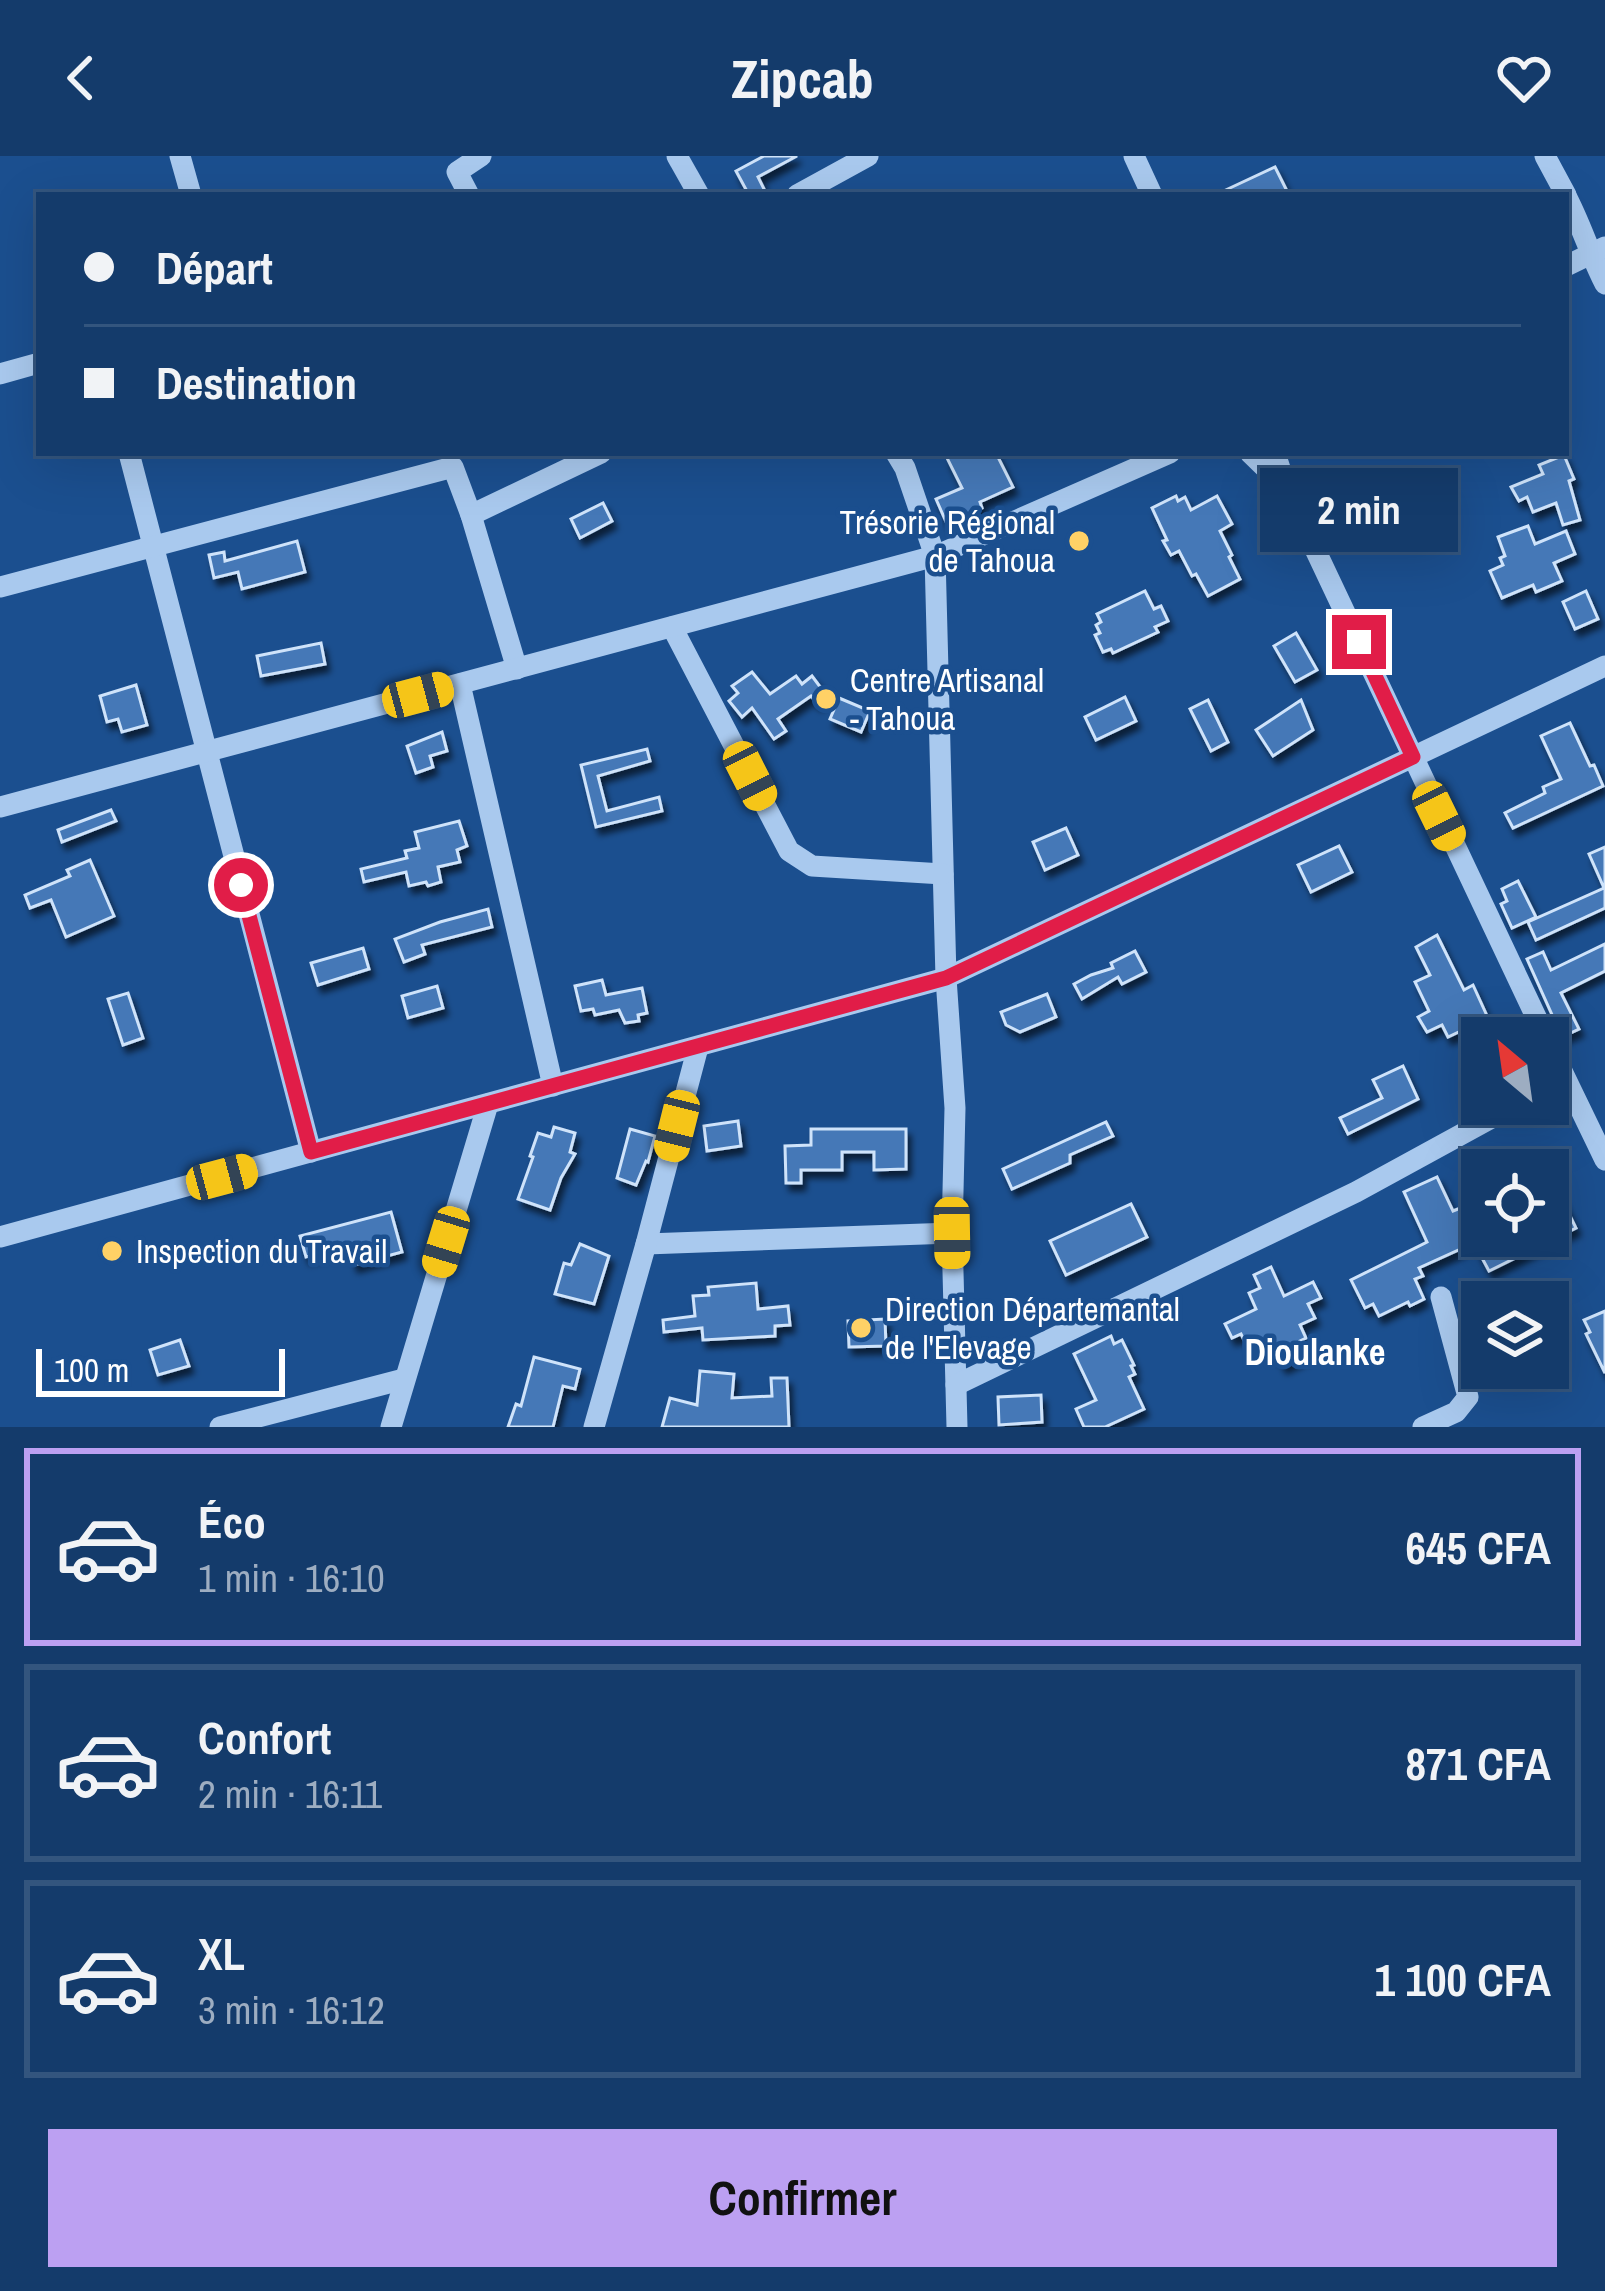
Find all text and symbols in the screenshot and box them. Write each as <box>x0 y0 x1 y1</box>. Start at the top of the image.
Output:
text: Zipcab <box>731 42 874 115</box>
icon: back <box>48 45 114 111</box>
icon: heart <box>1491 45 1557 111</box>
text: Départ <box>156 237 273 298</box>
text: Destination <box>156 352 357 413</box>
callout: 2 min <box>1260 468 1458 552</box>
text: 2 min <box>1317 484 1401 536</box>
place label: Trésorie Régional de Tahoua <box>839 500 1055 582</box>
marker: Trésorie Régional de Tahoua <box>1066 528 1092 554</box>
route end <box>1332 615 1386 669</box>
place label: Centre Artisanal - Tahoua <box>850 658 1044 740</box>
car <box>379 668 457 722</box>
marker: Centre Artisanal - Tahoua <box>813 686 839 712</box>
car <box>718 736 782 816</box>
car <box>1407 776 1471 856</box>
route start <box>214 858 268 912</box>
north arrow <box>1461 1017 1569 1125</box>
map controls <box>1461 1017 1569 1389</box>
car <box>651 1087 703 1165</box>
button: locate <box>1461 1149 1569 1257</box>
car <box>183 1150 261 1204</box>
car <box>933 1197 971 1269</box>
car <box>418 1202 474 1282</box>
place label: Inspection du Travail <box>136 1229 387 1273</box>
marker: Inspection du Travail <box>99 1238 125 1264</box>
button: layers <box>1461 1281 1569 1389</box>
place label: Direction Départemantal de l'Elevage <box>885 1287 1180 1369</box>
marker: Direction Départemantal de l'Elevage <box>848 1315 874 1341</box>
district label: Dioulanke <box>1244 1328 1386 1376</box>
scale bar <box>36 1343 285 1396</box>
text: 100 m <box>54 1348 129 1392</box>
text: Éco <box>198 1491 266 1552</box>
icon: car <box>54 1493 162 1601</box>
text: 645 CFA <box>1405 1517 1551 1578</box>
text: 1 min · 16:10 <box>198 1552 385 1604</box>
text: Confort <box>198 1707 331 1768</box>
icon: car <box>54 1709 162 1817</box>
text: 871 CFA <box>1405 1733 1551 1794</box>
text: 2 min · 16:11 <box>198 1768 382 1820</box>
text: XL <box>198 1923 245 1984</box>
icon: car <box>54 1925 162 2033</box>
text: 1 100 CFA <box>1375 1949 1551 2010</box>
text: 3 min · 16:12 <box>198 1984 385 2036</box>
button: Confirmer <box>48 2129 1557 2267</box>

